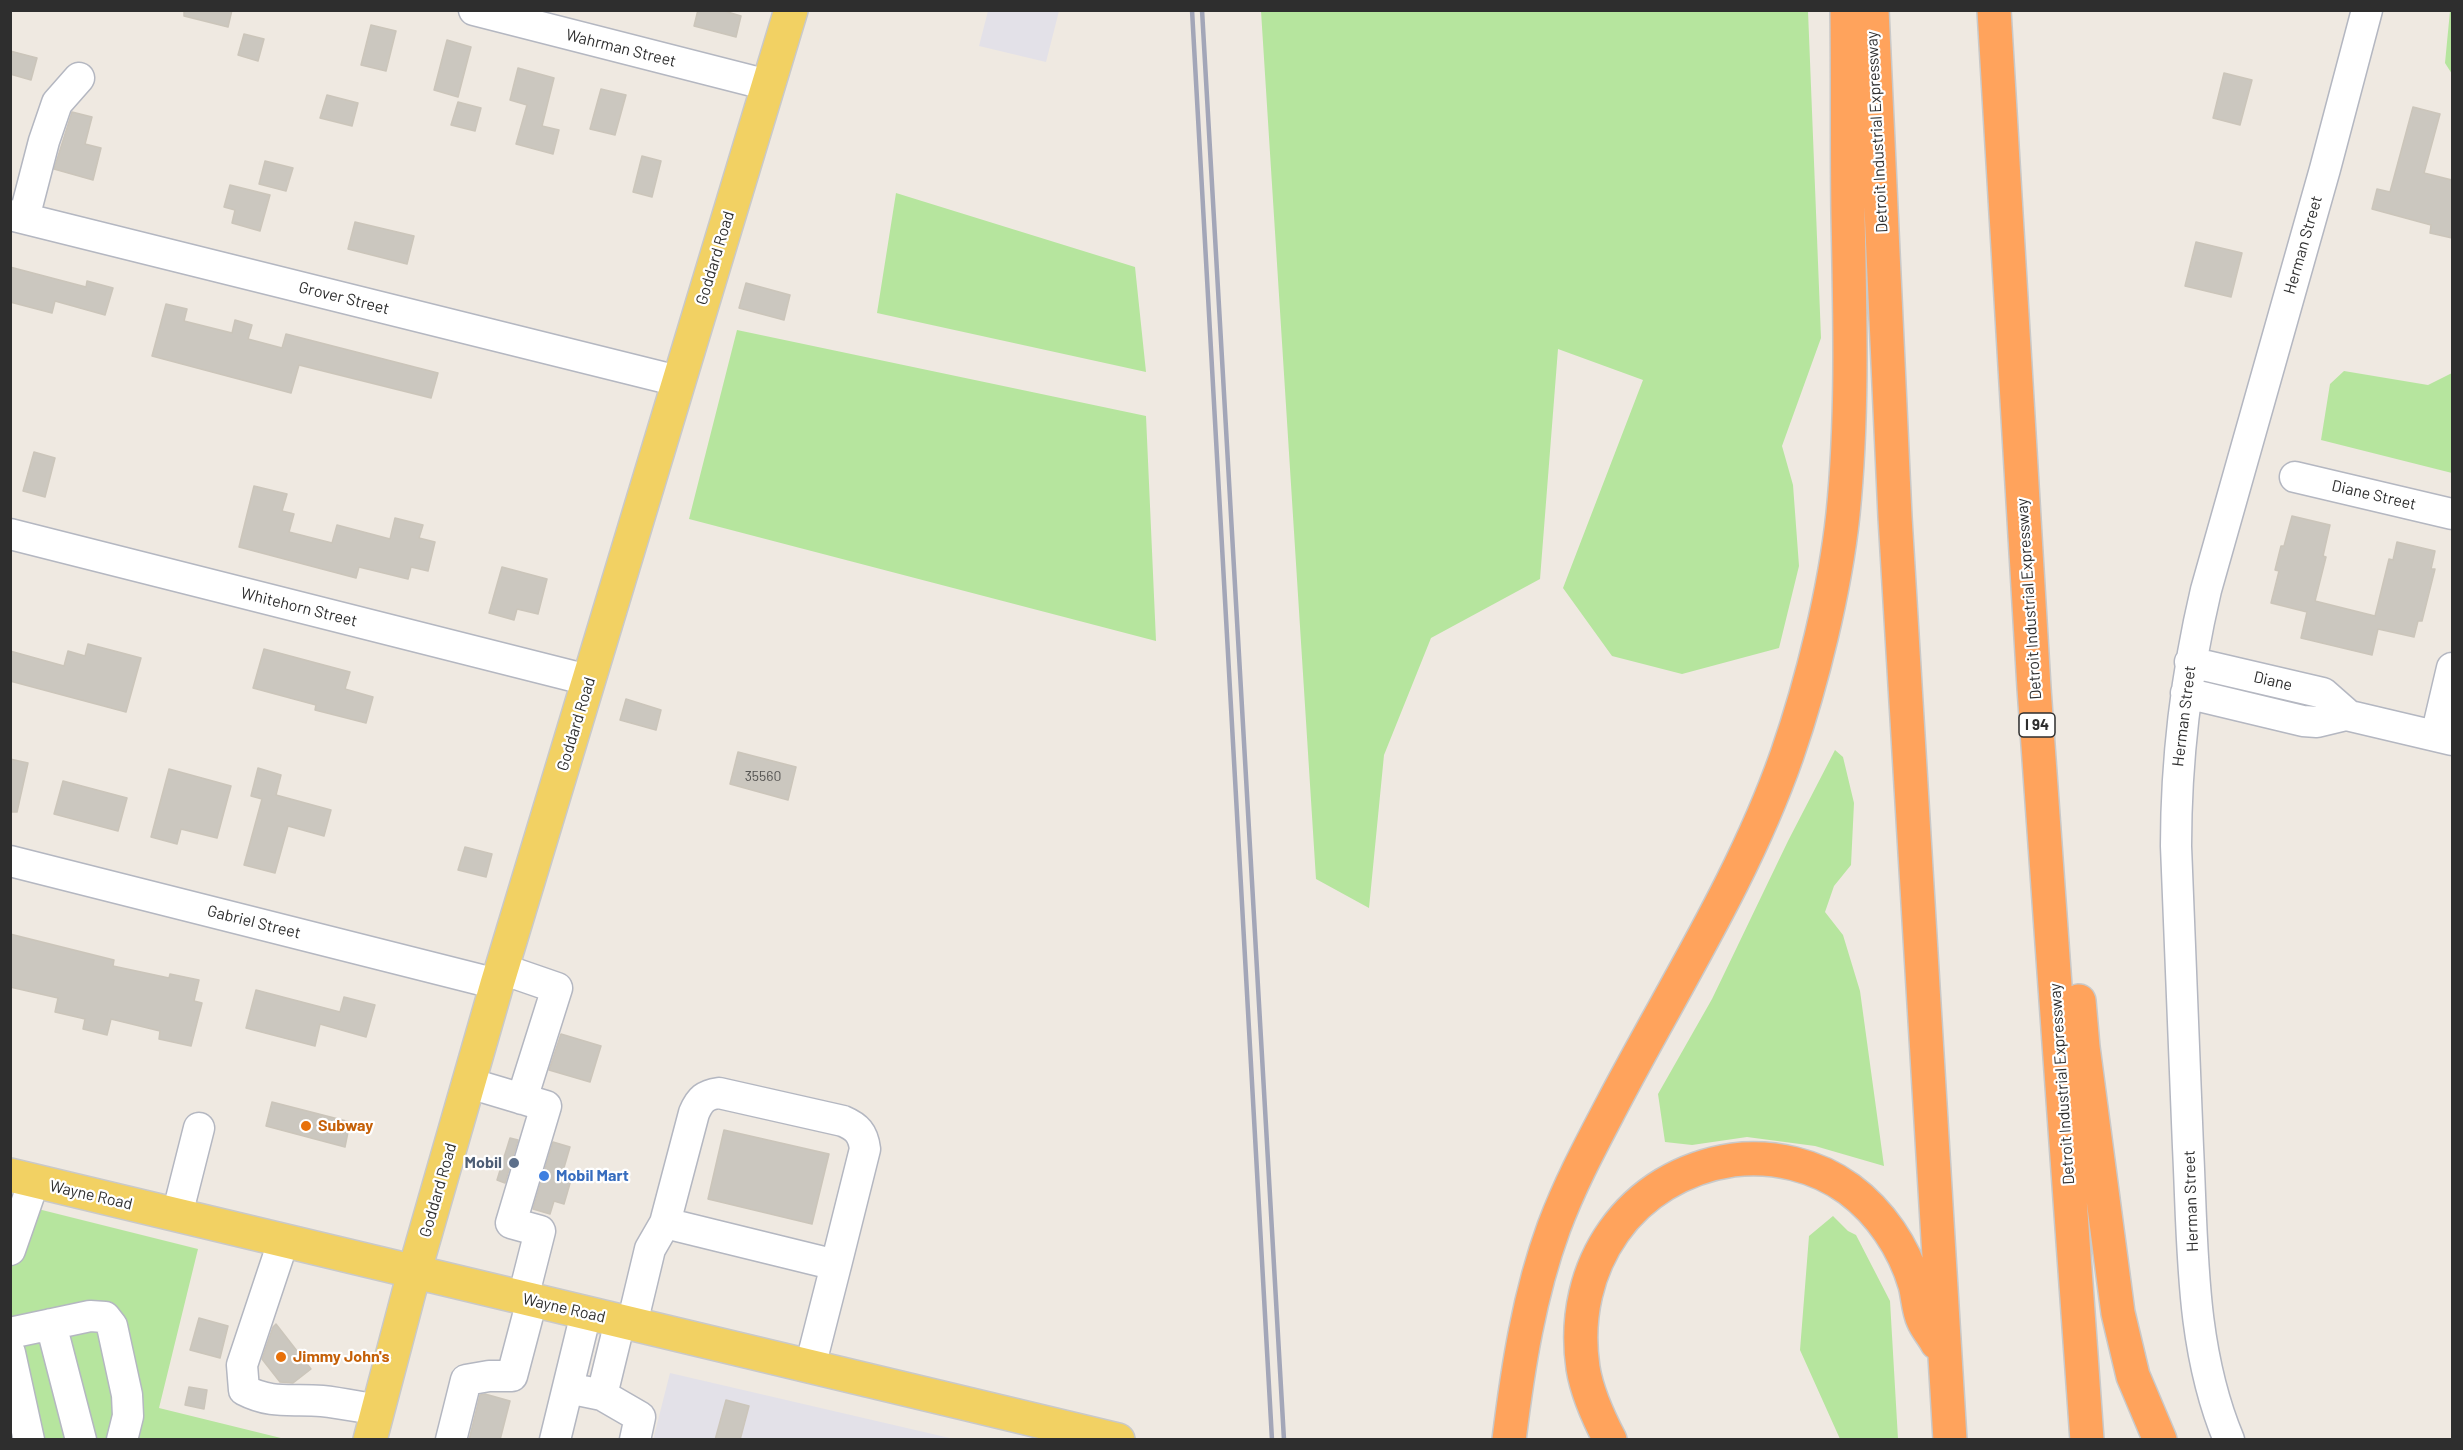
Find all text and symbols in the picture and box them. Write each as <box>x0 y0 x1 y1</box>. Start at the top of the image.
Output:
street label: Wahrman Street <box>564 25 678 71</box>
street label: Detroit Industrial Expressway <box>1862 31 1892 233</box>
street label: Herman Street <box>2280 193 2326 297</box>
street label: Goddard Road <box>692 209 738 307</box>
street label: Grover Street <box>297 277 391 319</box>
street label: Diane Street <box>2330 476 2418 514</box>
street label: Detroit Industrial Expressway <box>2012 498 2046 700</box>
street label: Whitehorn Street <box>239 583 359 631</box>
street label: Herman Street <box>2168 664 2200 768</box>
street label: Diane <box>2252 667 2294 695</box>
street label: Goddard Road <box>553 675 599 773</box>
road number: I 94 <box>2019 713 2055 737</box>
house number: 35560 <box>745 768 781 784</box>
street label: Gabriel Street <box>205 901 303 943</box>
street label: Detroit Industrial Expressway <box>2045 983 2079 1185</box>
place label: Subway <box>318 1116 373 1136</box>
marker: Subway <box>299 1119 313 1133</box>
street label: Goddard Road <box>415 1141 461 1239</box>
street label: Herman Street <box>2180 1150 2202 1252</box>
place label: Mobil <box>465 1153 502 1173</box>
marker: Mobil <box>507 1156 521 1170</box>
place label: Mobil Mart <box>556 1166 629 1186</box>
marker: Mobil Mart <box>537 1169 551 1183</box>
street label: Wayne Road <box>48 1176 134 1214</box>
street label: Wayne Road <box>521 1289 607 1327</box>
place label: Jimmy John's <box>293 1347 389 1367</box>
marker: Jimmy John's <box>274 1350 288 1364</box>

